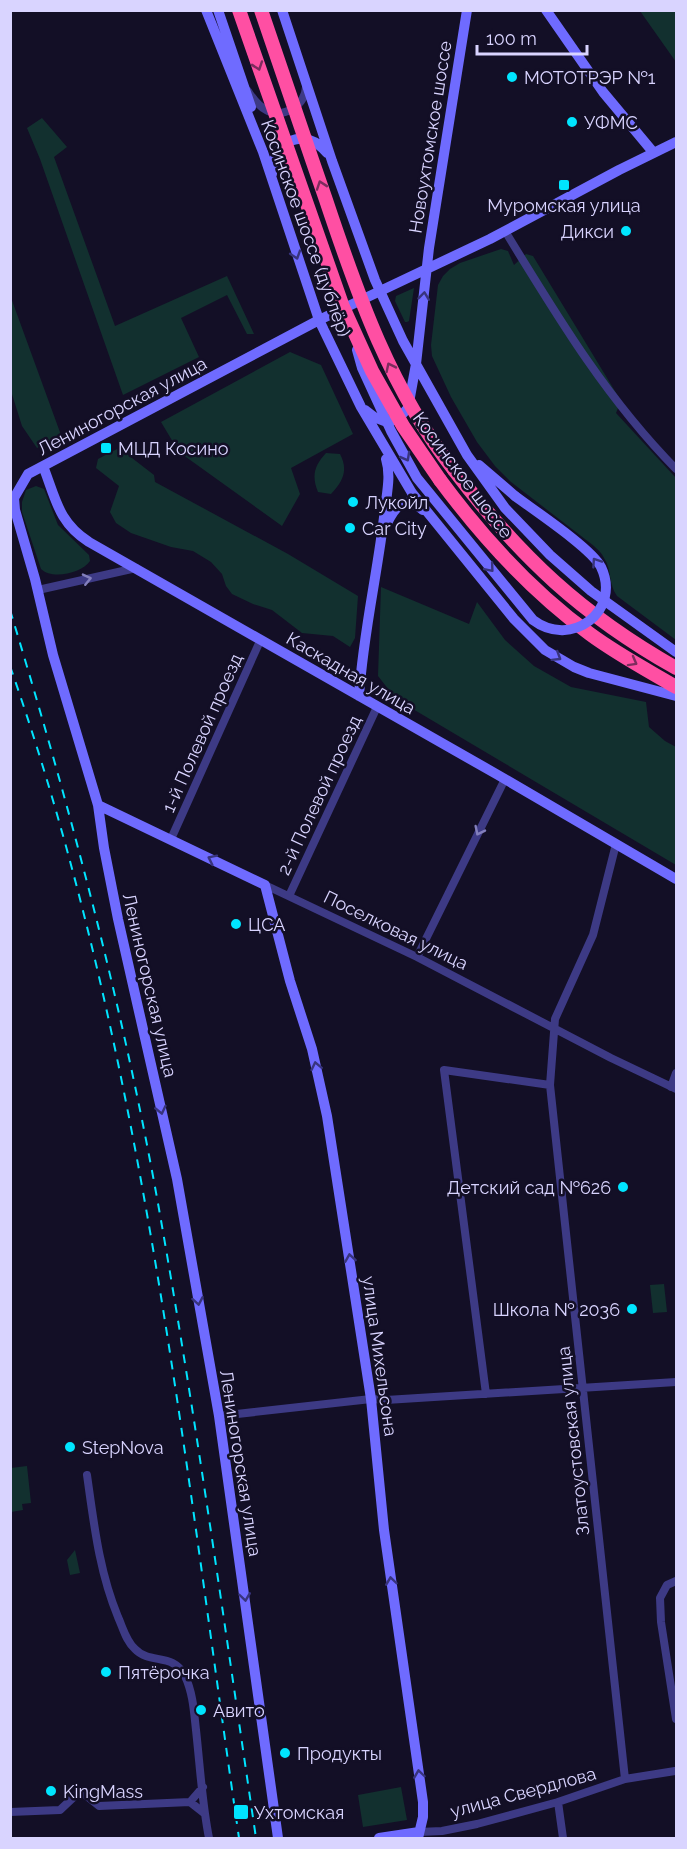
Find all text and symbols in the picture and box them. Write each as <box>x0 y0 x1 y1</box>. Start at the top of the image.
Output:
scale bar <box>477 18 586 56</box>
text: 100 m <box>486 28 537 49</box>
street label: Новоухтомское шоссе <box>404 39 456 235</box>
one-way arrow <box>251 60 264 71</box>
place label: МОТОТРЭР №1 <box>524 67 656 88</box>
marker: МОТОТРЭР №1 <box>505 70 519 84</box>
place label: УФМС <box>584 112 638 133</box>
marker: УФМС <box>565 115 579 129</box>
street label: Косинское шоссе (дублёр) <box>257 117 355 340</box>
marker: Муромская улица <box>557 178 571 192</box>
one-way arrow <box>315 180 328 191</box>
place label: Муромская улица <box>487 195 641 216</box>
place label: Дикси <box>560 221 614 242</box>
marker: Дикси <box>619 224 633 238</box>
one-way arrow <box>289 249 301 260</box>
one-way arrow <box>418 291 430 301</box>
street label: Лениногорская улица <box>34 352 210 460</box>
one-way arrow <box>386 363 397 374</box>
street label: Косинское шоссе <box>409 408 518 543</box>
place label: МЦД Косино <box>118 438 229 459</box>
marker: МЦД Косино <box>99 441 113 455</box>
one-way arrow <box>399 451 410 462</box>
place label: Лукойл <box>365 492 428 513</box>
marker: Лукойл <box>346 495 360 509</box>
place label: Car City <box>362 518 427 539</box>
marker: Car City <box>343 521 357 535</box>
one-way arrow <box>592 558 603 569</box>
one-way arrow <box>482 561 493 572</box>
one-way arrow <box>82 573 92 586</box>
street label: Каскадная улица <box>283 628 419 718</box>
street label: 1-й Полевой проезд <box>157 650 247 816</box>
one-way arrow <box>551 650 561 662</box>
one-way arrow <box>627 655 638 667</box>
street label: 2-й Полевой проезд <box>273 712 365 878</box>
one-way arrow <box>474 825 486 836</box>
one-way arrow <box>208 855 219 866</box>
street label: Поселковая улица <box>321 886 471 974</box>
street label: Лениногорская улица <box>119 891 181 1079</box>
place label: ЦСА <box>248 914 286 935</box>
marker: ЦСА <box>229 917 243 931</box>
one-way arrow <box>310 1061 323 1071</box>
one-way arrow <box>154 1105 167 1115</box>
place label: Детский сад №626 <box>447 1177 611 1198</box>
marker: Детский сад №626 <box>616 1180 630 1194</box>
one-way arrow <box>344 1253 357 1263</box>
street label: улица Михельсона <box>358 1275 402 1437</box>
one-way arrow <box>192 1296 204 1306</box>
place label: Школа № 2036 <box>493 1299 620 1320</box>
marker: Школа № 2036 <box>625 1302 639 1316</box>
street label: Златоустовская улица <box>553 1345 593 1537</box>
street label: Лениногорская улица <box>216 1368 266 1558</box>
place label: StepNova <box>82 1437 163 1458</box>
marker: StepNova <box>63 1440 77 1454</box>
one-way arrow <box>385 1577 397 1586</box>
one-way arrow <box>238 1593 250 1602</box>
place label: Пятёрочка <box>118 1662 210 1683</box>
marker: Пятёрочка <box>99 1665 113 1679</box>
place label: Авито <box>213 1700 265 1721</box>
marker: Авито <box>194 1703 208 1717</box>
place label: Продукты <box>297 1743 382 1764</box>
marker: Продукты <box>278 1746 292 1760</box>
street label: улица Свердлова <box>448 1762 598 1822</box>
one-way arrow <box>413 1770 425 1779</box>
place label: KingMass <box>63 1781 143 1802</box>
marker: KingMass <box>44 1784 58 1798</box>
place label: Ухтомская <box>254 1802 344 1823</box>
marker: Ухтомская <box>232 1803 250 1821</box>

